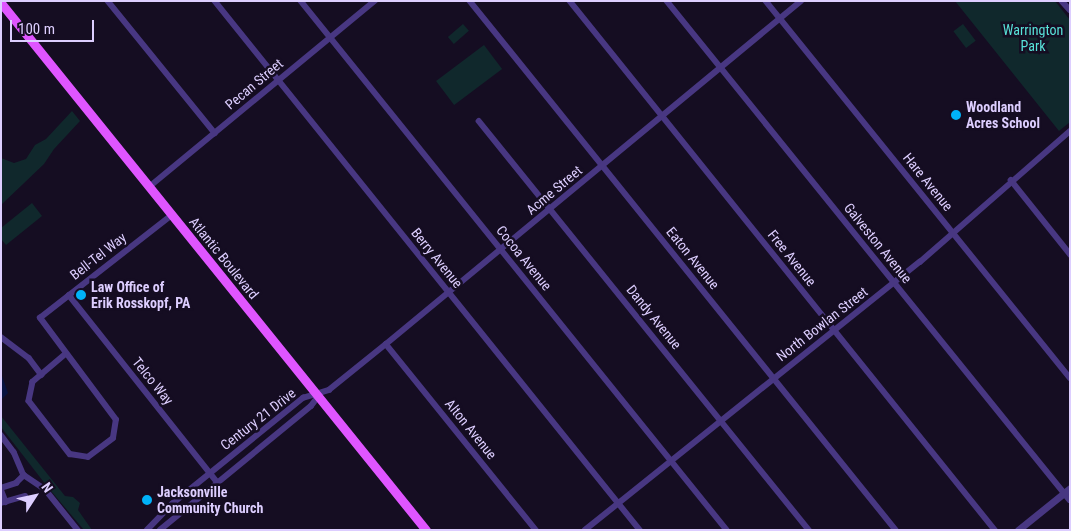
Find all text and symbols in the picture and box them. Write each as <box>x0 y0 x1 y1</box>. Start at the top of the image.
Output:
scale bar <box>12 10 96 42</box>
text: 100 m <box>18 20 55 38</box>
park label: Warrington Park <box>1003 22 1063 54</box>
street label: Pecan Street <box>222 55 286 113</box>
place label: Woodland Acres School <box>966 99 1040 132</box>
marker: Woodland Acres School <box>950 109 962 121</box>
street label: Hare Avenue <box>900 150 956 214</box>
street label: Acme Street <box>523 162 585 218</box>
street label: Galveston Avenue <box>841 199 915 287</box>
street label: Atlantic Boulevard <box>186 214 262 302</box>
street label: Cocoa Avenue <box>493 222 555 294</box>
street label: Eaton Avenue <box>663 224 723 292</box>
street label: Berry Avenue <box>408 225 466 291</box>
street label: Free Avenue <box>764 227 820 289</box>
street label: Bell-Tel Way <box>67 229 129 283</box>
place label: Law Office of Erik Rosskopf, PA <box>91 279 190 312</box>
street label: Dandy Avenue <box>623 281 685 353</box>
street label: North Bowlan Street <box>773 283 871 365</box>
marker: Law Office of Erik Rosskopf, PA <box>75 289 87 301</box>
street label: Telco Way <box>129 354 177 408</box>
street label: Century 21 Drive <box>217 384 299 454</box>
street label: Alton Avenue <box>442 395 500 463</box>
north arrow <box>10 471 60 521</box>
text: N <box>38 479 56 495</box>
place label: Jacksonville Community Church <box>157 484 263 516</box>
marker: Jacksonville Community Church <box>141 494 153 506</box>

